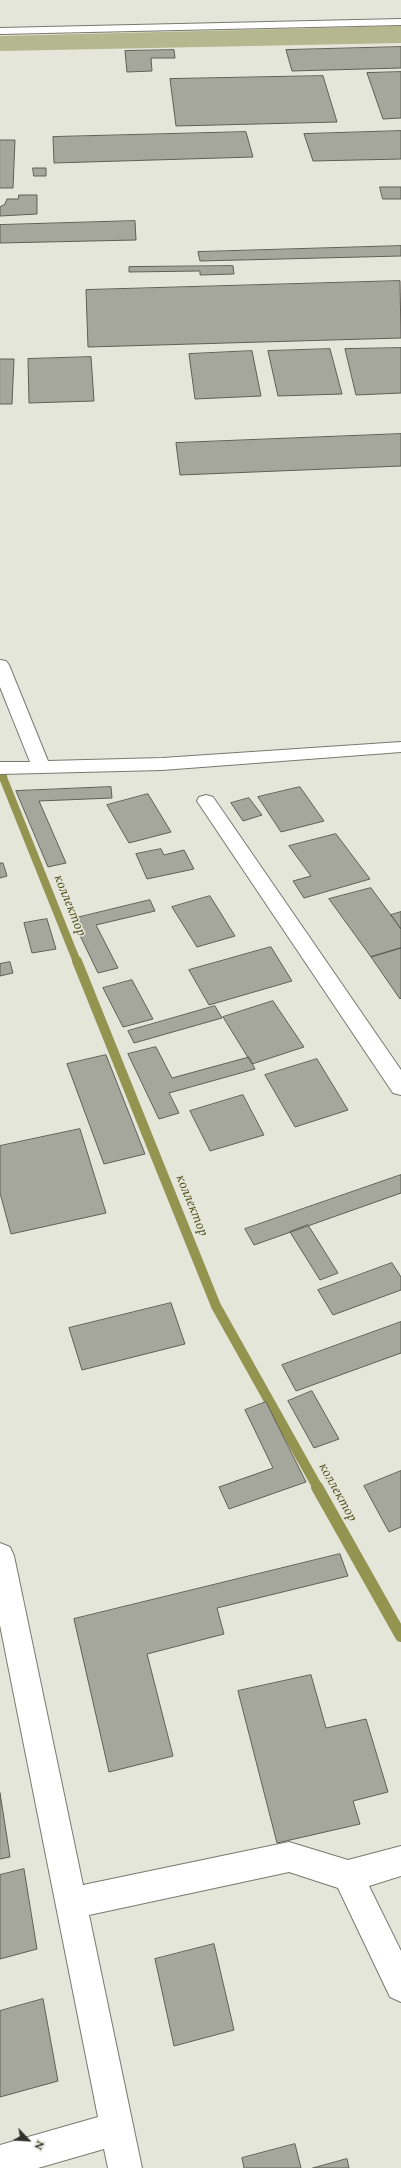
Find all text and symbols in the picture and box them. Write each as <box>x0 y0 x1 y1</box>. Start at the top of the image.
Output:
water label: коллектор <box>49 873 89 939</box>
water label: коллектор <box>171 1173 211 1239</box>
water label: коллектор <box>314 1461 360 1525</box>
north arrow <box>8 2120 48 2160</box>
text: N <box>30 2138 49 2153</box>

